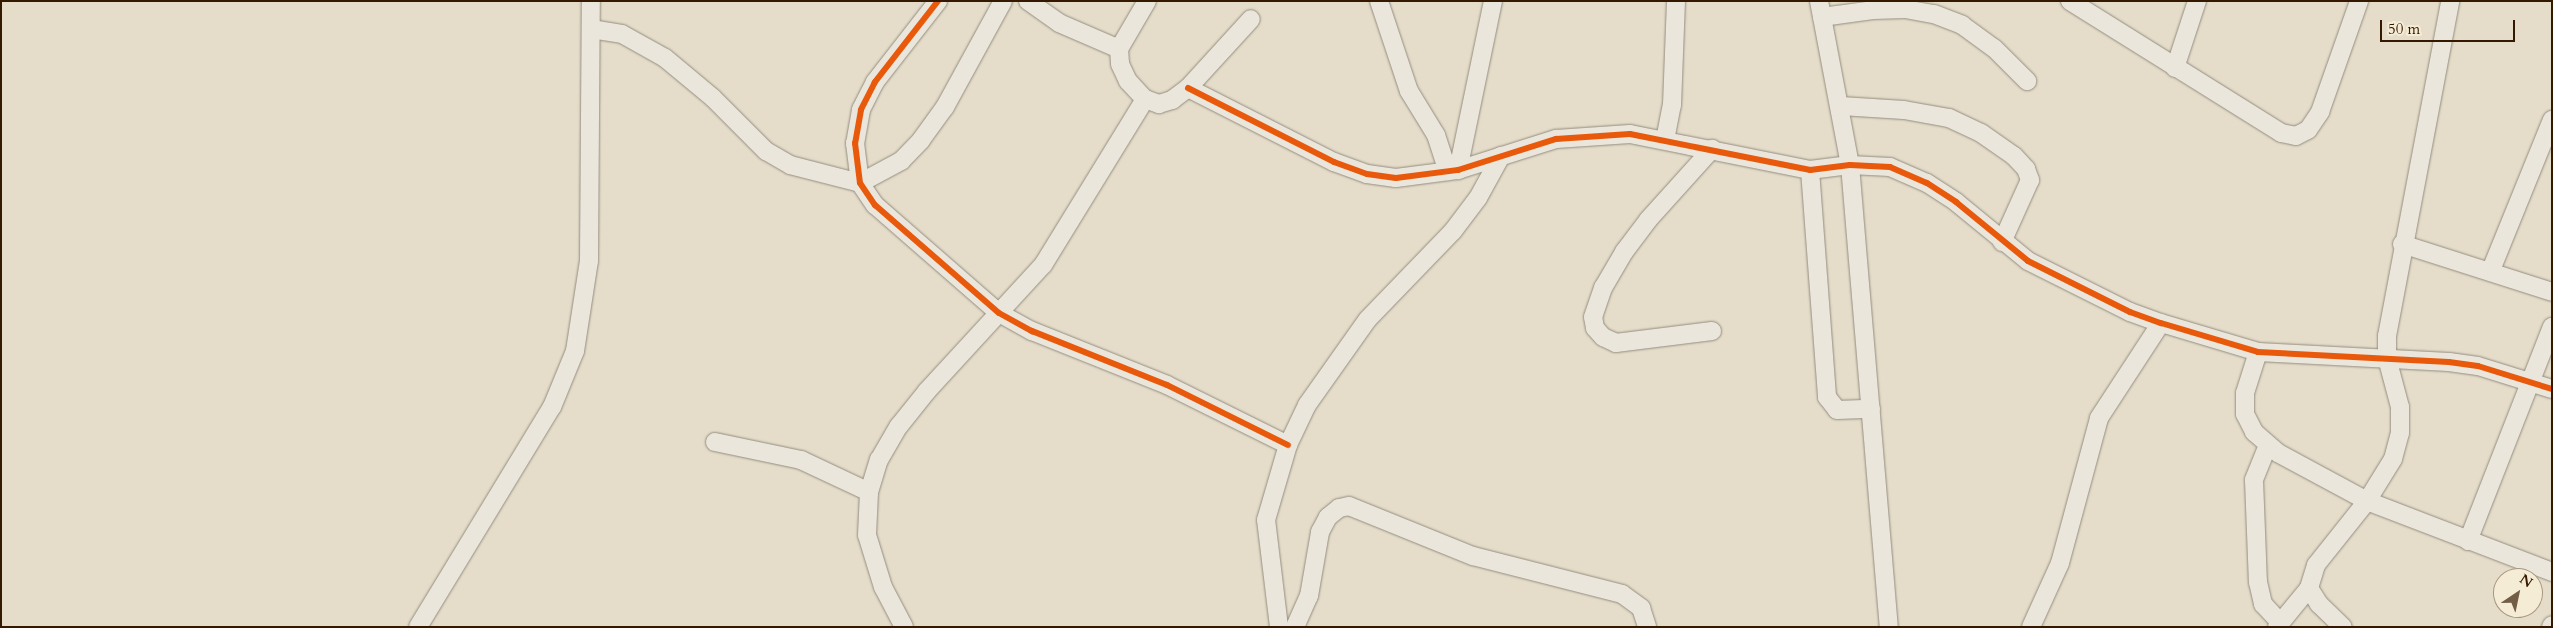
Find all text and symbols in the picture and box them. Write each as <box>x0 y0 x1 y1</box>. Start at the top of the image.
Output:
scale bar <box>2383 10 2518 42</box>
text: 50 m <box>2388 19 2420 39</box>
north arrow <box>2493 568 2543 618</box>
text: N <box>2516 570 2536 592</box>

